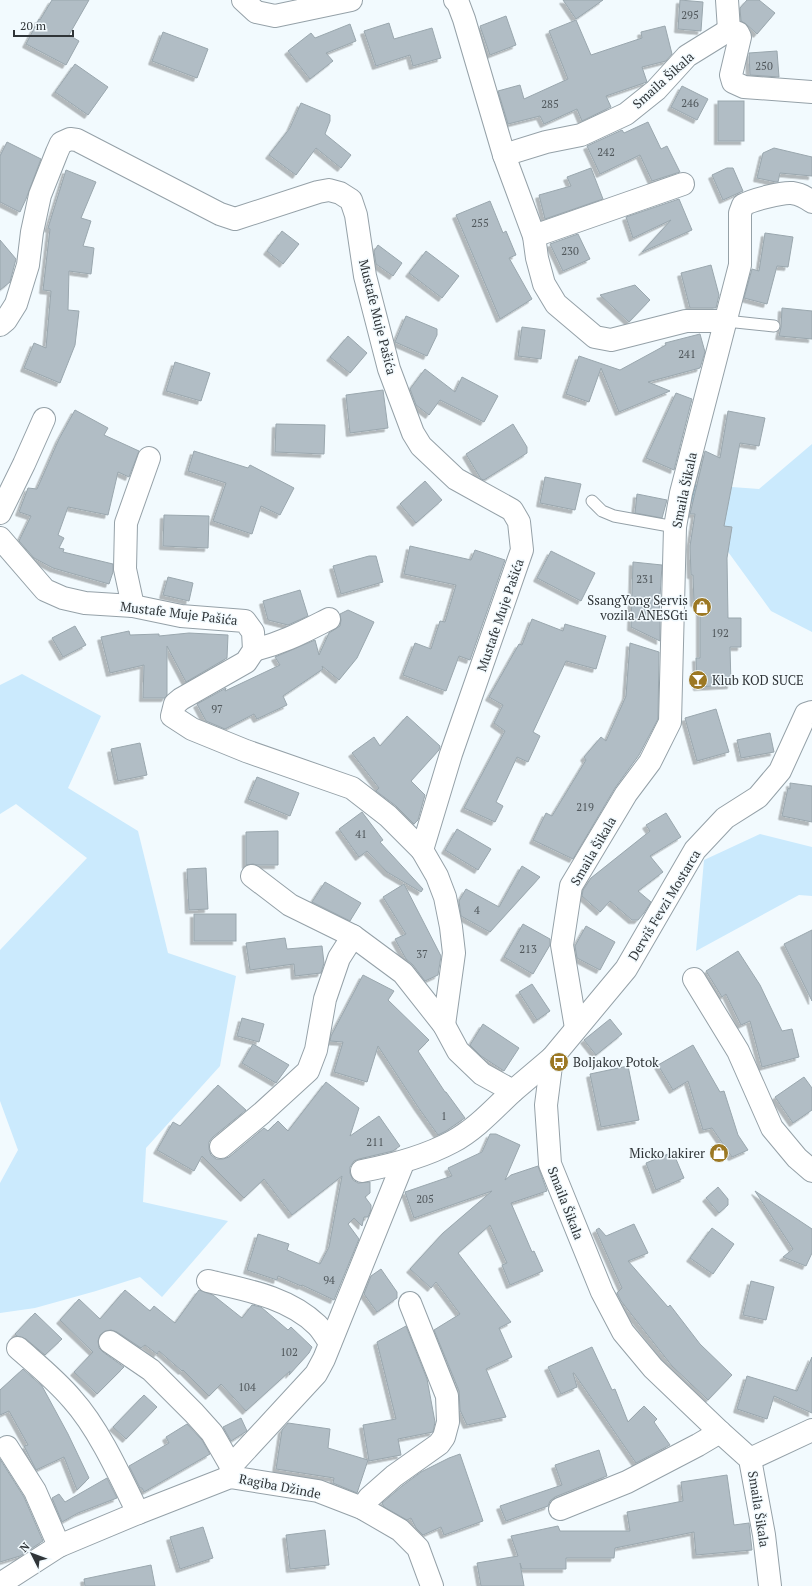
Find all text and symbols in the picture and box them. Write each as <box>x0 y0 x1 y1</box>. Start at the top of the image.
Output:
house number: 295 <box>681 8 699 22</box>
scale bar <box>14 12 73 38</box>
text: 20 m <box>20 18 47 33</box>
street label: Smaila Šikala <box>628 47 698 112</box>
house number: 250 <box>755 59 773 73</box>
house number: 246 <box>681 96 699 110</box>
house number: 285 <box>541 97 559 111</box>
house number: 242 <box>597 145 615 159</box>
house number: 255 <box>471 216 489 230</box>
house number: 230 <box>561 244 579 258</box>
street label: Mustafe Muje Pašića <box>355 257 401 377</box>
house number: 241 <box>678 347 696 361</box>
street label: Smaila Šikala <box>667 450 701 529</box>
street label: Mustafe Muje Pašića <box>472 556 528 674</box>
house number: 231 <box>636 572 654 586</box>
place label: SsangYong Servis vozila ANESGti <box>587 591 688 624</box>
shop icon: SsangYong Servis vozila ANESGti <box>691 596 713 618</box>
street label: Mustafe Muje Pašića <box>119 597 239 629</box>
house number: 192 <box>711 626 729 640</box>
bar icon: Klub KOD SUCE <box>687 669 709 691</box>
place label: Klub KOD SUCE <box>712 671 804 689</box>
house number: 97 <box>211 702 223 716</box>
house number: 219 <box>576 800 594 814</box>
street label: Smaila Šikala <box>566 813 620 889</box>
house number: 41 <box>355 827 367 841</box>
street label: Derviš Fevzi Mostarca <box>624 846 704 964</box>
house number: 4 <box>474 903 480 917</box>
house number: 213 <box>519 942 537 956</box>
house number: 37 <box>416 947 428 961</box>
bus stop icon: Boljakov Potok <box>548 1051 570 1073</box>
place label: Boljakov Potok <box>573 1053 659 1071</box>
house number: 1 <box>441 1109 447 1123</box>
house number: 211 <box>366 1135 384 1149</box>
shop icon: Micko lakirer <box>708 1142 730 1164</box>
place label: Micko lakirer <box>629 1144 705 1162</box>
street label: Smaila Šikala <box>544 1164 588 1243</box>
house number: 205 <box>416 1192 434 1206</box>
house number: 94 <box>323 1273 335 1287</box>
house number: 102 <box>280 1345 298 1359</box>
house number: 104 <box>238 1380 256 1394</box>
street label: Ragiba Džinde <box>237 1469 323 1503</box>
street label: Smaila Šikala <box>744 1470 774 1549</box>
north arrow <box>12 1534 52 1574</box>
text: N <box>17 1539 33 1555</box>

